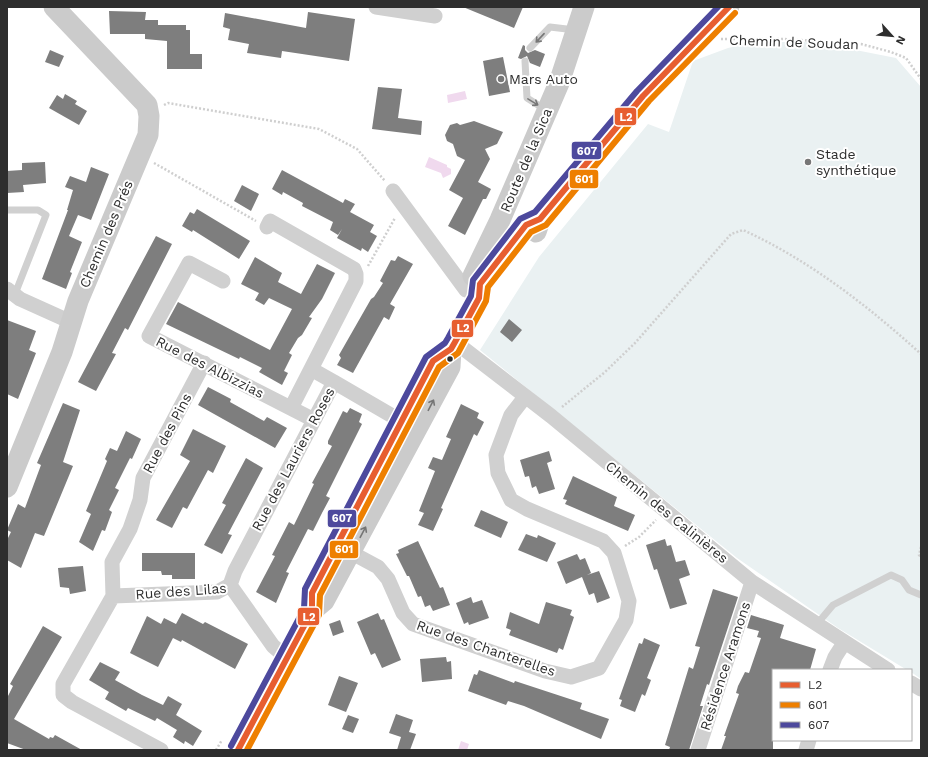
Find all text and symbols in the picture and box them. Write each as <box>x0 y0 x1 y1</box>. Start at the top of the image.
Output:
north arrow <box>872 16 912 56</box>
one-way arrow <box>536 32 545 42</box>
street label: Chemin de Soudan <box>729 32 859 52</box>
text: N <box>893 34 908 47</box>
place label: Mars Auto <box>509 71 578 87</box>
marker: Mars Auto <box>496 74 506 84</box>
one-way arrow <box>527 98 539 106</box>
street label: Route de la Sica <box>497 105 555 214</box>
line badge: L2 <box>614 107 637 126</box>
text: L2 <box>619 111 633 124</box>
line badge: 607 <box>571 141 602 160</box>
text: 607 <box>577 145 597 158</box>
place label: Stade synthétique <box>816 146 896 178</box>
marker: Stade synthétique <box>803 157 813 167</box>
line badge: 601 <box>569 169 599 189</box>
text: 601 <box>575 173 593 186</box>
street label: Chemin des Prés <box>76 178 136 290</box>
line badge: L2 <box>451 319 474 338</box>
text: L2 <box>456 322 470 335</box>
street label: Rue des Albizzias <box>153 333 267 401</box>
unlabelled marker <box>445 354 455 364</box>
street label: Rue des Lauriers Roses <box>248 385 338 533</box>
street label: Rue des Pins <box>139 390 195 476</box>
one-way arrow <box>428 399 435 411</box>
street label: Chemin des Calinières <box>603 458 731 566</box>
line badge: 607 <box>327 509 357 528</box>
text: 607 <box>332 512 352 525</box>
one-way arrow <box>360 526 367 538</box>
line badge: 601 <box>329 540 359 559</box>
text: 601 <box>335 543 353 556</box>
street label: Rue des Lilas <box>135 580 227 602</box>
street label: Résidence Aramons <box>697 600 753 732</box>
line badge: L2 <box>297 607 320 626</box>
text: L2 <box>302 611 316 624</box>
street label: Rue des Chanterelles <box>414 617 558 679</box>
legend <box>772 669 912 741</box>
text: L2 <box>808 678 822 692</box>
text: 601 <box>808 698 827 712</box>
text: 607 <box>808 718 830 732</box>

